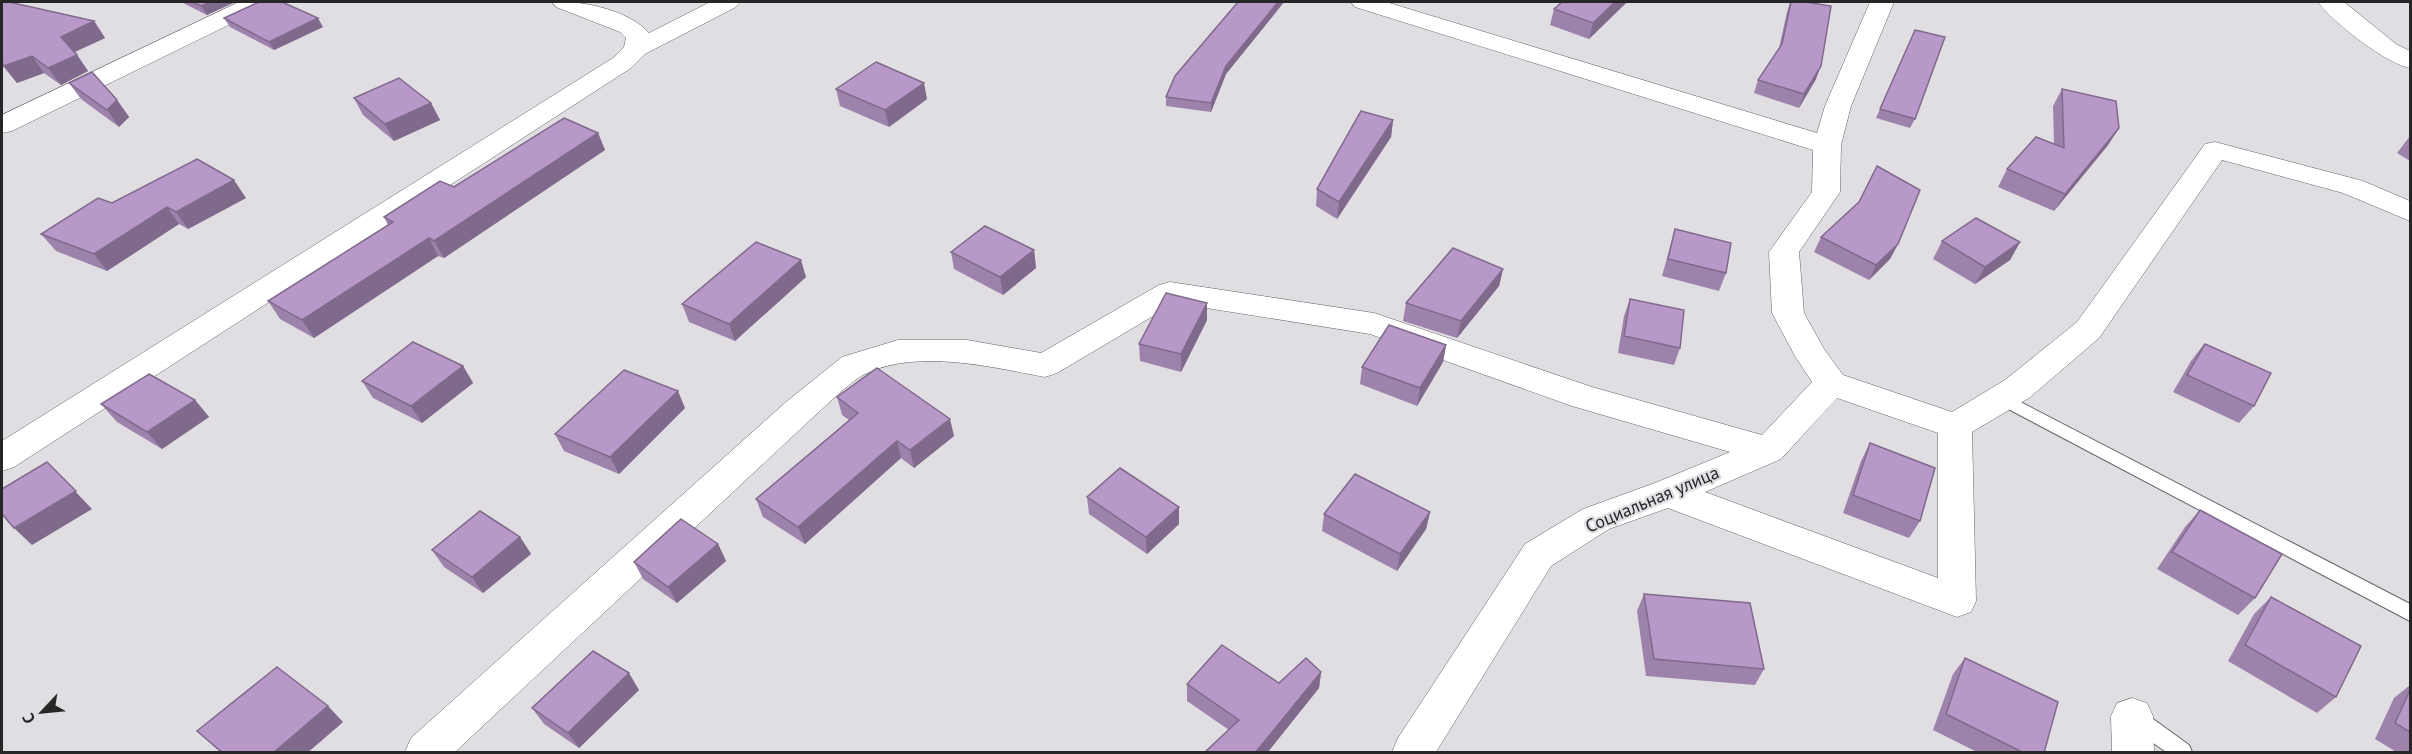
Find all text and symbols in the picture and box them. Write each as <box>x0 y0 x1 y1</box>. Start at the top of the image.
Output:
street label: Социальная улица <box>1582 460 1722 538</box>
north arrow <box>12 682 72 742</box>
text: С <box>18 710 39 727</box>

